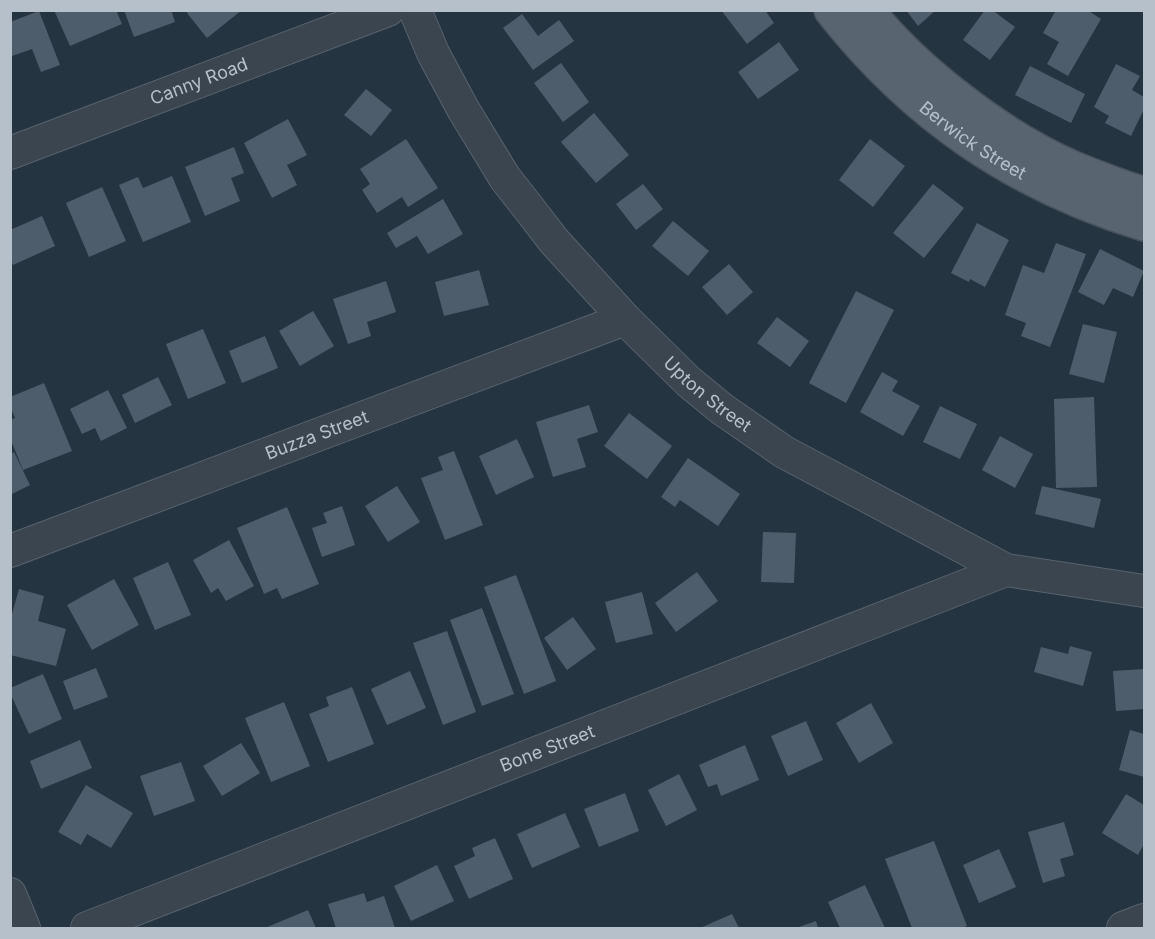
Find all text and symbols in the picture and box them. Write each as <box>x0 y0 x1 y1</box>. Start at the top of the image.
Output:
street label: Canny Road <box>147 53 251 109</box>
street label: Berwick Street <box>916 97 1030 184</box>
street label: Upton Street <box>659 352 756 436</box>
street label: Buzza Street <box>262 406 371 464</box>
street label: Bone Street <box>497 720 597 776</box>

